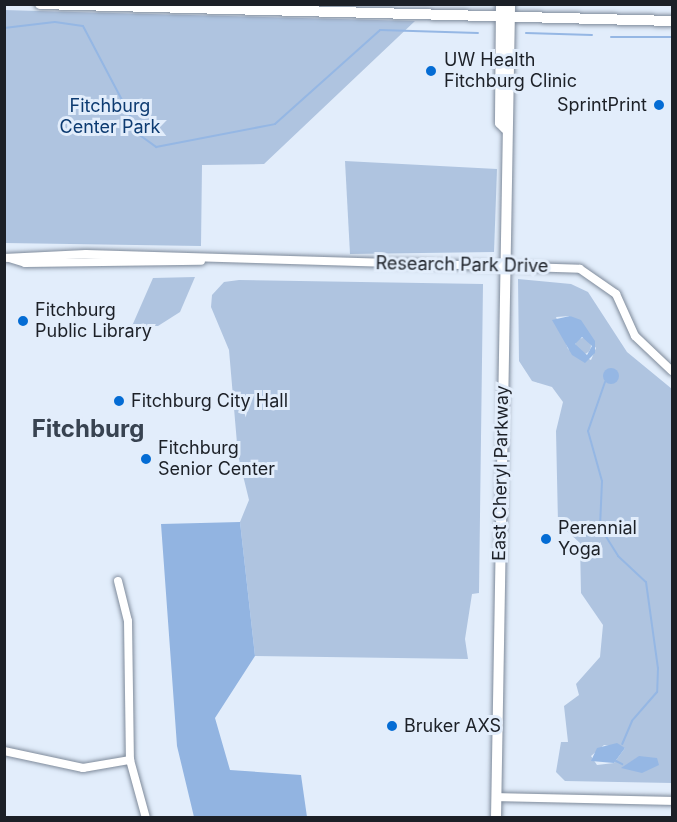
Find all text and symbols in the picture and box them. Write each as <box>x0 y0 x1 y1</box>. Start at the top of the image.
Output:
place label: UW Health Fitchburg Clinic <box>444 50 577 92</box>
marker: UW Health Fitchburg Clinic <box>422 62 440 80</box>
place label: SprintPrint <box>557 94 647 116</box>
park label: Fitchburg Center Park <box>60 96 160 138</box>
marker: SprintPrint <box>652 98 666 112</box>
street label: Research Park Drive <box>375 253 549 277</box>
place label: Fitchburg Public Library <box>35 300 152 342</box>
marker: Fitchburg Public Library <box>16 314 30 328</box>
street label: East Cheryl Parkway <box>489 385 513 561</box>
place label: Fitchburg City Hall <box>131 390 288 412</box>
marker: Fitchburg City Hall <box>112 394 126 408</box>
district label: Fitchburg <box>32 415 144 443</box>
place label: Fitchburg Senior Center <box>158 438 275 480</box>
marker: Fitchburg Senior Center <box>139 452 153 466</box>
place label: Perennial Yoga <box>558 518 637 560</box>
marker: Perennial Yoga <box>539 532 553 546</box>
place label: Bruker AXS <box>404 715 501 737</box>
marker: Bruker AXS <box>385 719 399 733</box>

